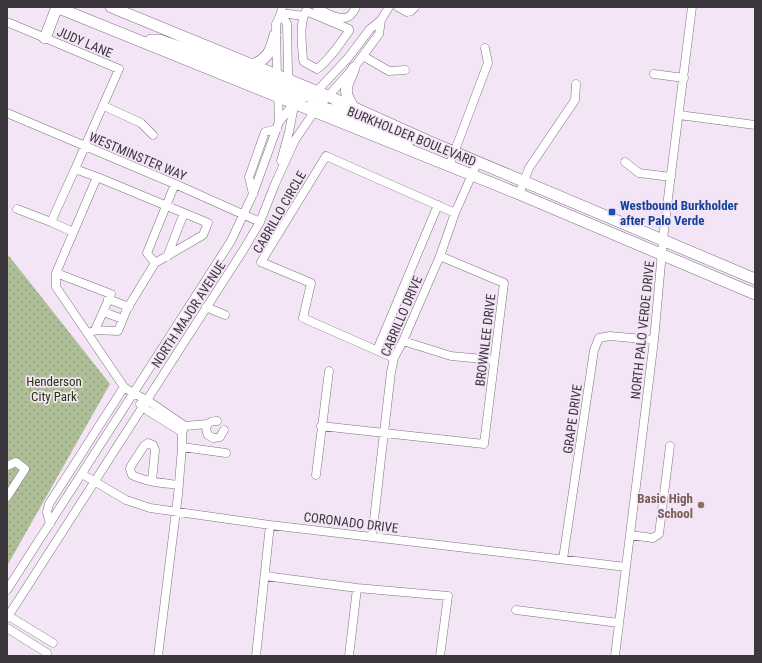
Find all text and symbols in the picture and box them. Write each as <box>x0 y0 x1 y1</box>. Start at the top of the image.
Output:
street label: JUDY LANE <box>55 24 115 61</box>
street label: BURKHOLDER BOULEVARD <box>345 104 478 169</box>
street label: WESTMINSTER WAY <box>87 129 189 184</box>
street label: CABRILLO CIRCLE <box>250 168 309 256</box>
place label: Westbound Burkholder after Palo Verde <box>620 198 739 228</box>
marker: Westbound Burkholder after Palo Verde <box>607 207 617 217</box>
street label: NORTH MAJOR AVENUE <box>148 258 228 370</box>
street label: NORTH PALO VERDE DRIVE <box>628 260 657 400</box>
street label: CABRILLO DRIVE <box>378 274 425 359</box>
street label: BROWNLEE DRIVE <box>472 293 499 387</box>
park label: Henderson City Park <box>26 374 82 404</box>
street label: GRAPE DRIVE <box>560 383 585 455</box>
place label: Basic High School <box>637 491 693 521</box>
marker: Basic High School <box>696 500 706 510</box>
street label: CORONADO DRIVE <box>303 509 399 536</box>

